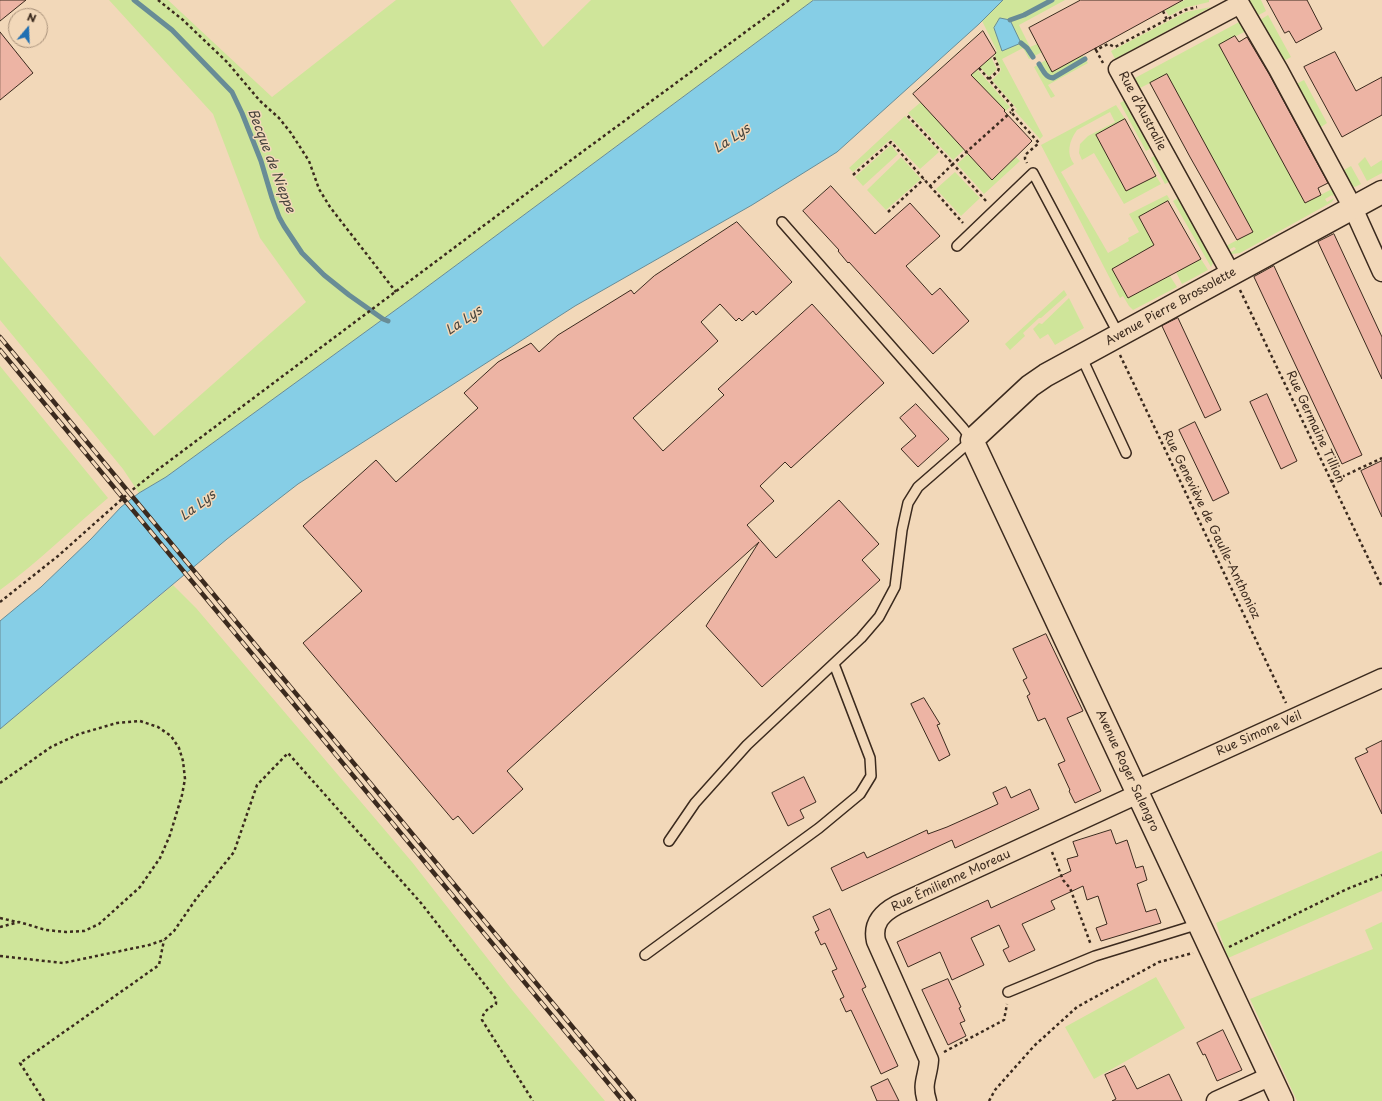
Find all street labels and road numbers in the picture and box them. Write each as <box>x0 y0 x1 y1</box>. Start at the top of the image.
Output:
street label: Rue d'Australie <box>1115 69 1169 153</box>
street label: Avenue Pierre Brossolette <box>1103 265 1239 349</box>
street label: Rue Germaine Tillion <box>1283 369 1347 485</box>
street label: Rue Geneviève de Gaulle-Anthonioz <box>1159 429 1263 621</box>
street label: Avenue Roger Salengro <box>1092 708 1162 834</box>
street label: Rue Simone Veil <box>1214 709 1304 759</box>
street label: Rue Émilienne Moreau <box>889 847 1013 915</box>

